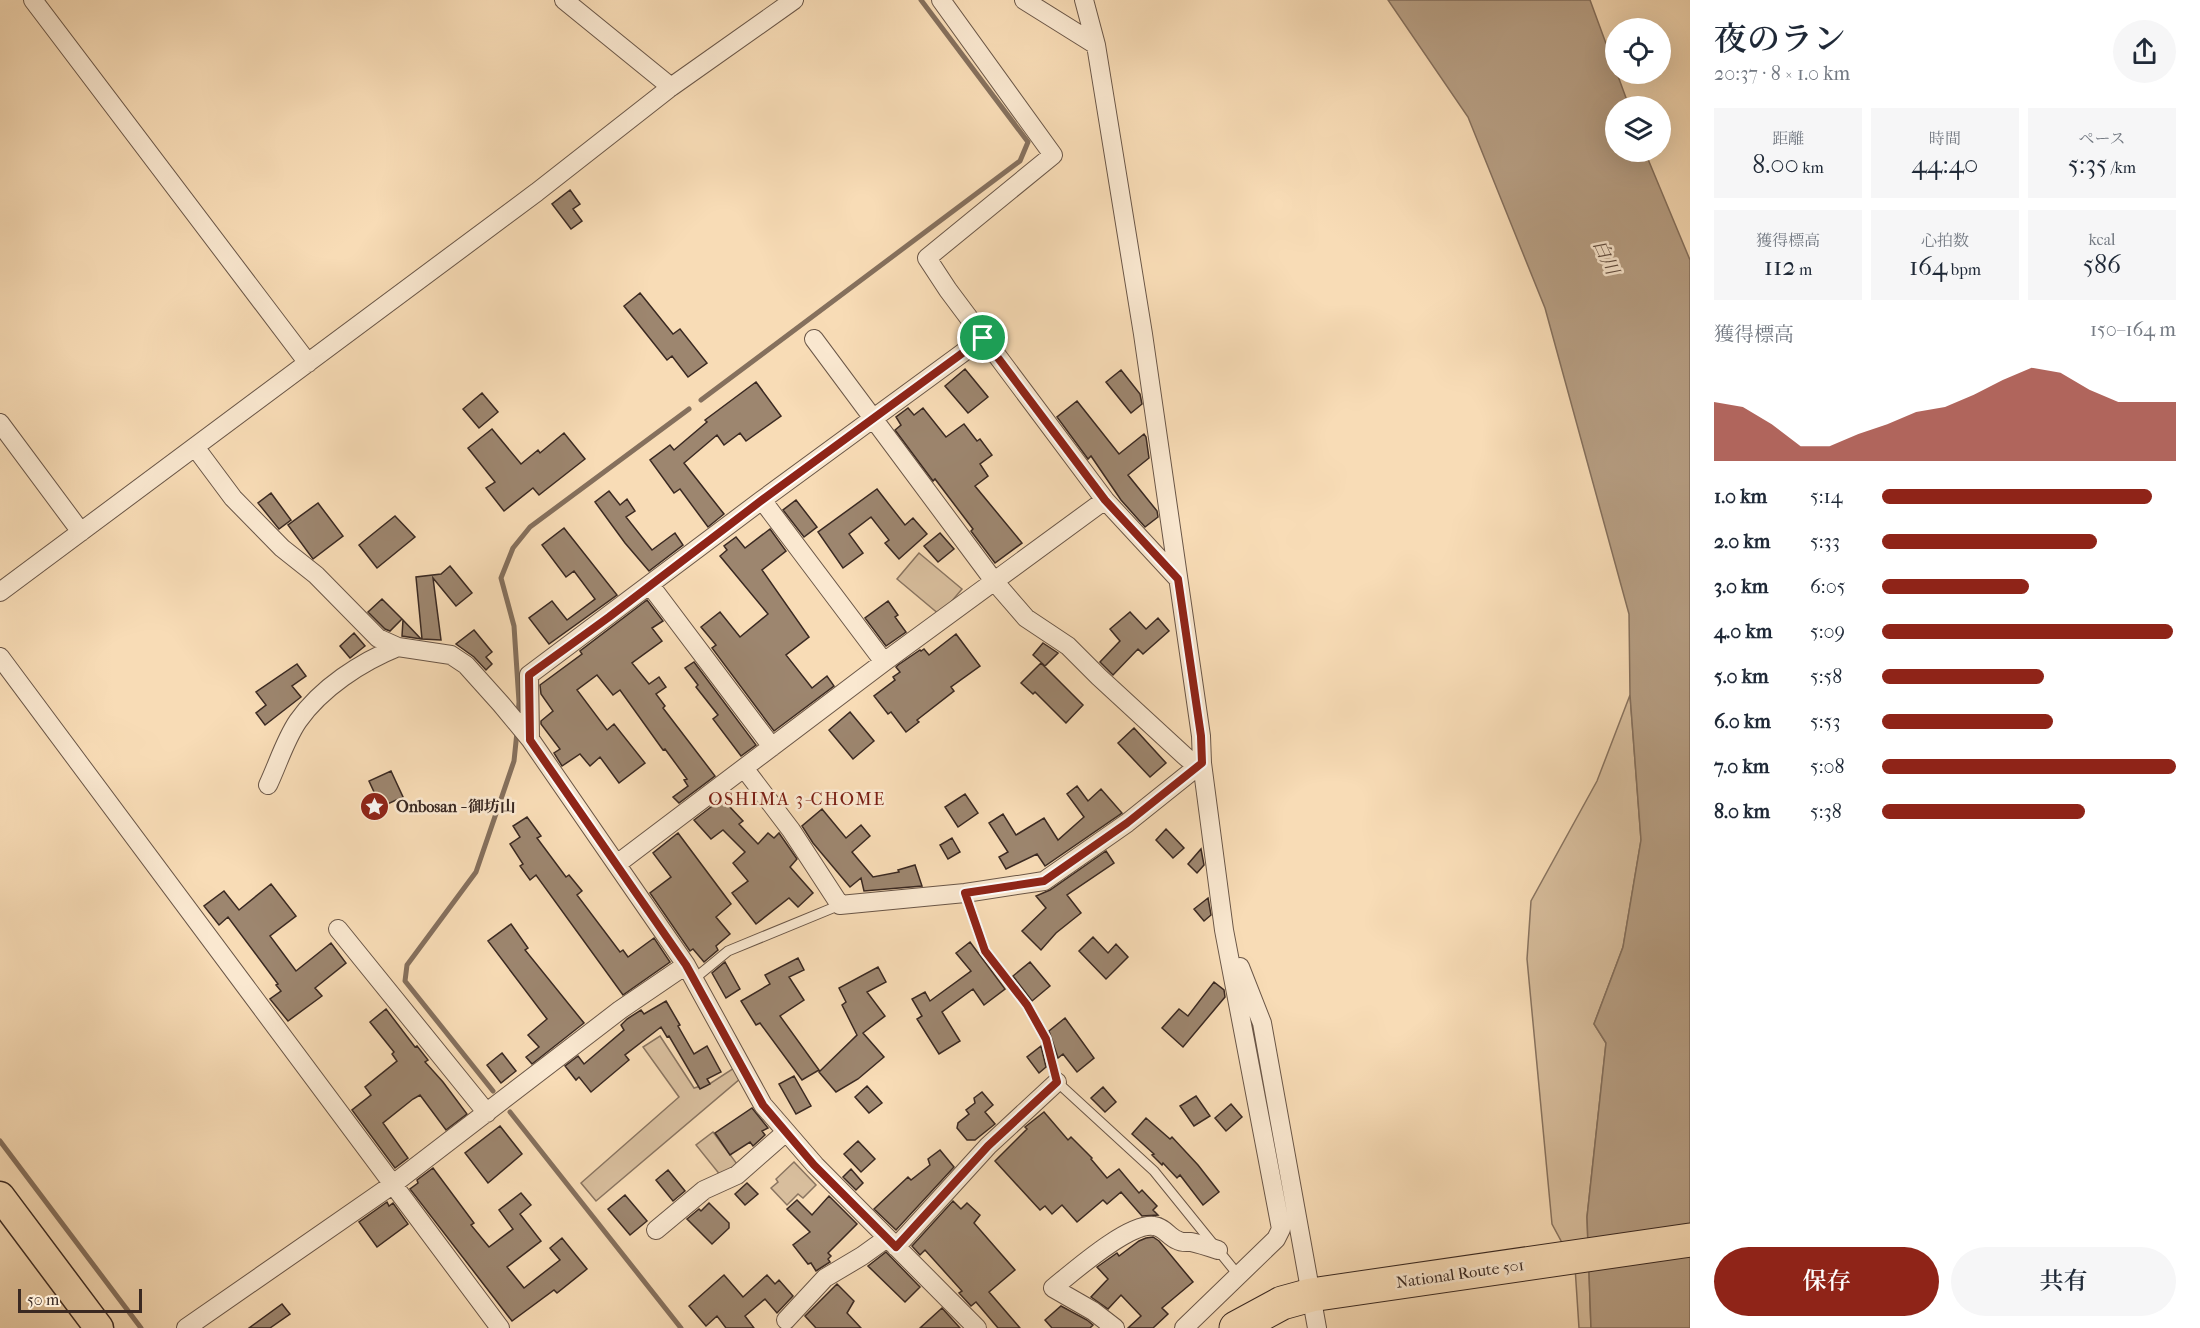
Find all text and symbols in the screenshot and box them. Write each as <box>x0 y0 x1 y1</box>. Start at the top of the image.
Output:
map controls <box>1605 18 1671 162</box>
button: locate <box>1605 18 1671 84</box>
text: 夜のラン <box>1714 20 1846 59</box>
button: share <box>2113 20 2176 83</box>
text: 20:37 · 8 × 1.0 km <box>1714 62 1850 85</box>
button: layers <box>1605 96 1671 162</box>
text: 距離 <box>1772 129 1804 148</box>
text: 時間 <box>1929 129 1961 148</box>
text: ペース <box>2078 129 2126 148</box>
text: 8.00 <box>1752 149 1799 180</box>
text: 44:40 <box>1912 149 1978 180</box>
text: 5:35 <box>2068 149 2107 180</box>
text: km <box>1799 158 1824 177</box>
text: /km <box>2107 158 2136 177</box>
text: kcal <box>2089 230 2115 249</box>
text: 獲得標高 <box>1756 231 1820 250</box>
text: 心拍数 <box>1921 231 1969 250</box>
water label: 白川 <box>1588 236 1624 280</box>
text: 586 <box>2083 249 2121 280</box>
text: 112 <box>1764 251 1796 282</box>
text: 164 <box>1909 251 1947 282</box>
text: m <box>1796 260 1812 279</box>
text: bpm <box>1947 260 1981 279</box>
pin <box>957 312 1008 363</box>
text: 150–164 m <box>2090 318 2176 341</box>
icon: arrive <box>966 321 999 354</box>
text: 獲得標高 <box>1714 323 1794 346</box>
text: 1.0 km <box>1714 485 1767 508</box>
text: 5:14 <box>1810 485 1842 508</box>
text: 2.0 km <box>1714 530 1770 553</box>
text: 5:33 <box>1810 530 1840 553</box>
text: 3.0 km <box>1714 575 1768 598</box>
text: 6:05 <box>1810 575 1845 598</box>
text: 4.0 km <box>1714 620 1772 643</box>
text: 5:09 <box>1810 620 1845 643</box>
text: 5.0 km <box>1714 665 1769 688</box>
text: 5:58 <box>1810 665 1842 688</box>
text: 6.0 km <box>1714 710 1771 733</box>
text: 5:53 <box>1810 710 1840 733</box>
text: 7.0 km <box>1714 755 1769 778</box>
text: 5:08 <box>1810 755 1845 778</box>
district label: OSHIMA 3-CHOME <box>708 789 886 810</box>
place icon: Onbosan - 御坊山 <box>359 790 391 822</box>
place label: Onbosan - 御坊山 <box>396 797 516 816</box>
text: 8.0 km <box>1714 800 1770 823</box>
text: 5:38 <box>1810 800 1842 823</box>
button: 保存 <box>1714 1247 1939 1316</box>
button: 共有 <box>1951 1247 2176 1316</box>
street label: National Route 501 <box>1395 1255 1525 1292</box>
scale bar <box>18 1286 142 1314</box>
text: 50 m <box>27 1290 59 1309</box>

